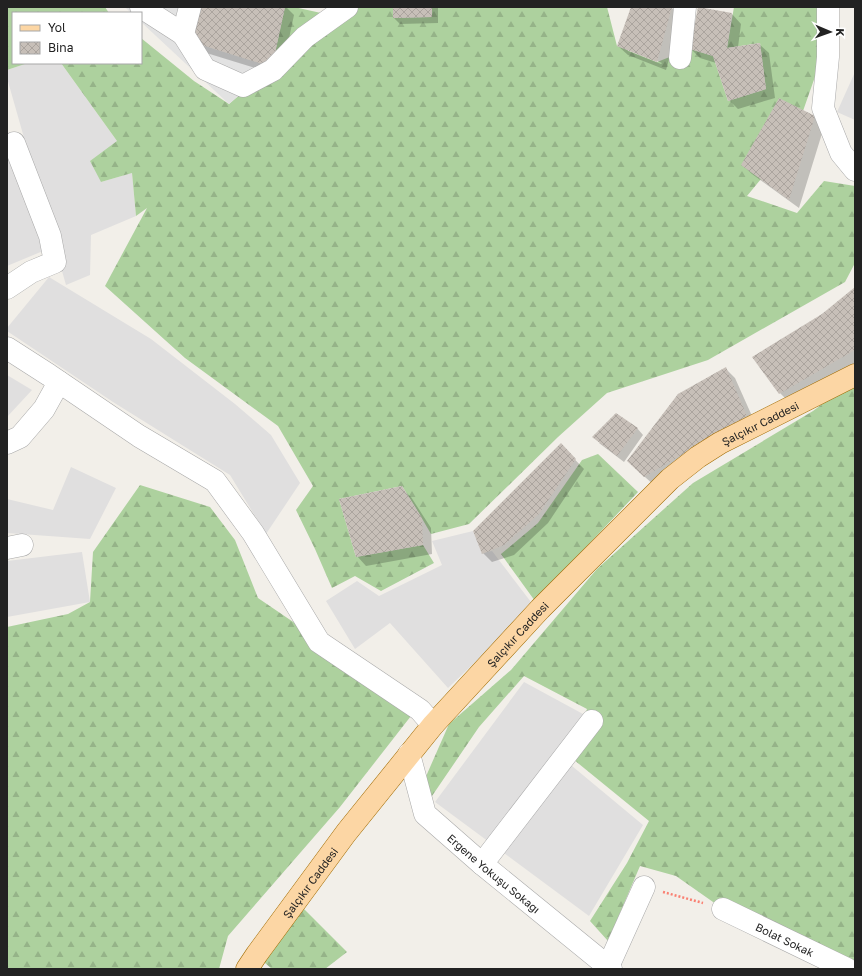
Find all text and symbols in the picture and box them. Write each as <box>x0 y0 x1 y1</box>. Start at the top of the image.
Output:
legend <box>12 12 142 64</box>
north arrow <box>810 12 850 52</box>
text: Yol <box>48 20 66 35</box>
text: K <box>834 28 847 37</box>
text: Bina <box>48 40 73 55</box>
street label: Şalçıkır Caddesi <box>719 398 801 448</box>
street label: Şalçıkır Caddesi <box>484 598 551 669</box>
street label: Ergene Yokuşu Sokağı <box>445 831 543 915</box>
street label: Şalçıkır Caddesi <box>280 844 340 920</box>
street label: Bolat Sokak <box>754 919 816 959</box>

